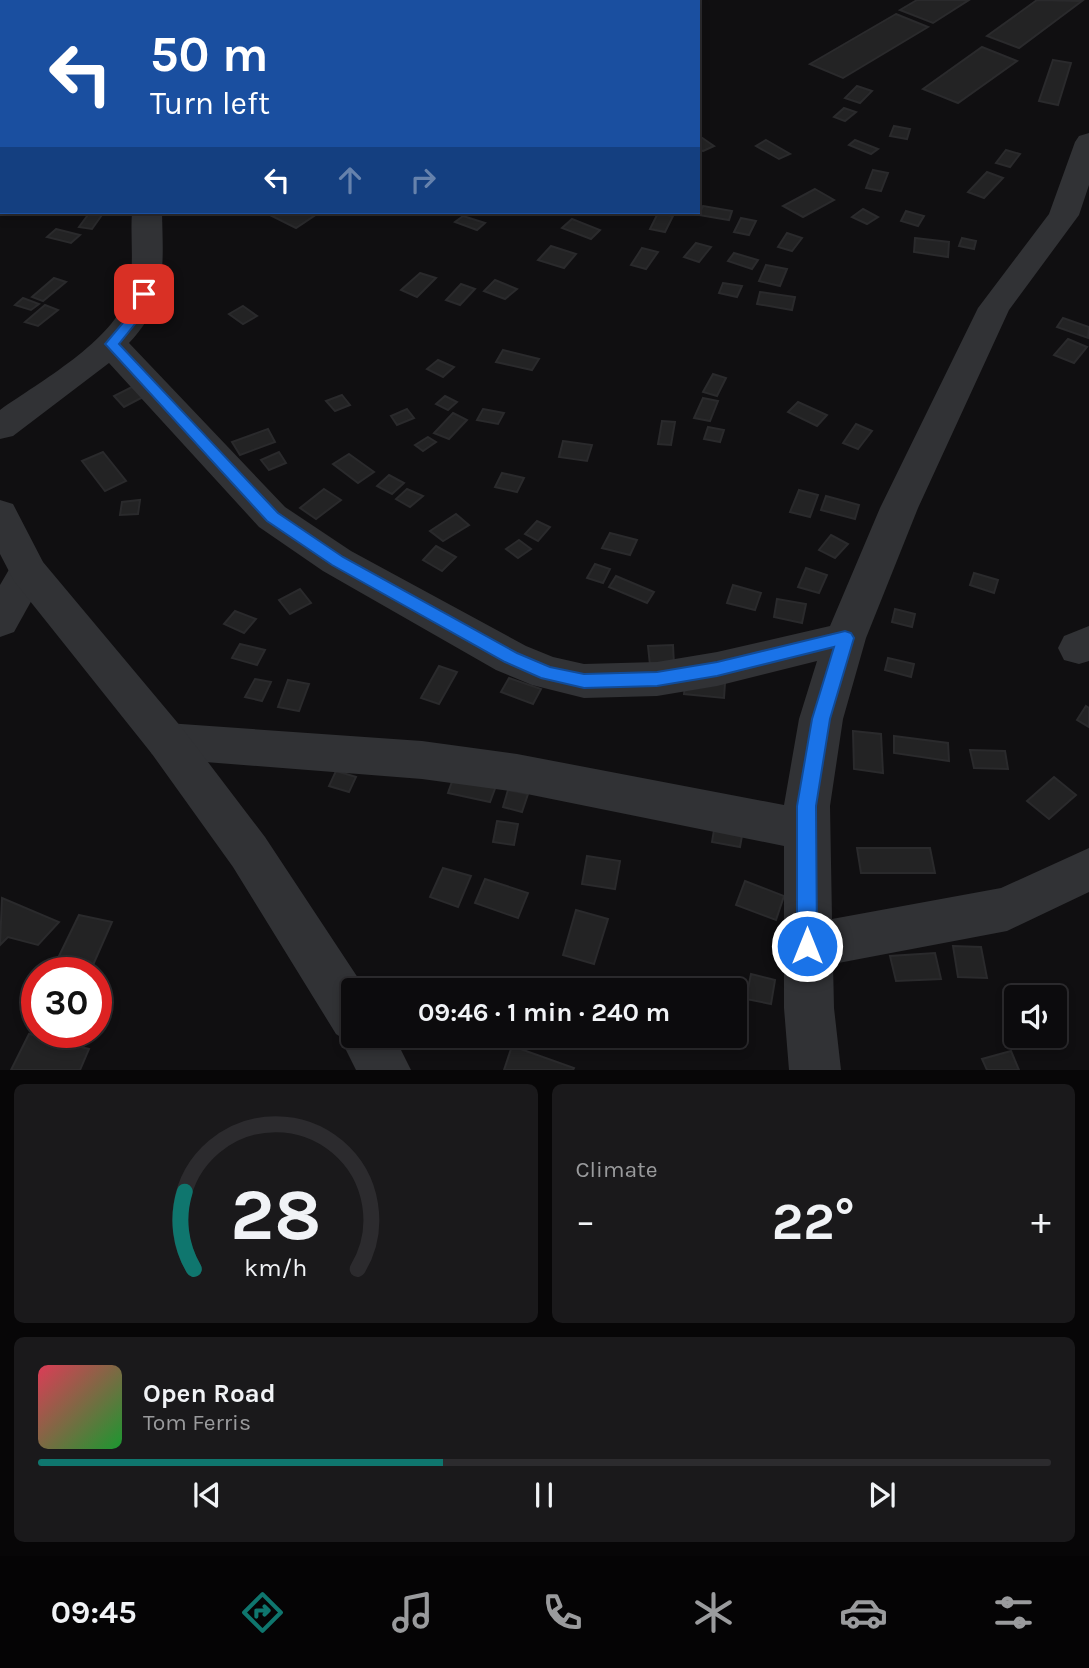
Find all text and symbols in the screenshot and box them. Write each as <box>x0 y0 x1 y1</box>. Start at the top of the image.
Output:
text: 50 m <box>150 26 268 83</box>
icon: left <box>35 28 126 119</box>
text: Turn left <box>150 85 270 122</box>
icon: left <box>258 161 296 199</box>
icon: ahead <box>331 161 369 199</box>
icon: right <box>404 161 442 199</box>
pin <box>114 264 174 324</box>
icon: arrive <box>125 275 163 313</box>
position arrow <box>770 909 844 983</box>
speed limit sign: 30 <box>21 957 112 1048</box>
map controls <box>1004 985 1067 1048</box>
button: sound <box>1004 985 1067 1048</box>
text: 09:46 · 1 min · 240 m <box>418 997 670 1028</box>
text: Climate <box>576 1156 658 1183</box>
text: 28 <box>230 1173 321 1258</box>
text: 22° <box>772 1191 855 1252</box>
text: − <box>576 1199 595 1244</box>
text: + <box>1031 1199 1051 1244</box>
text: km/h <box>244 1253 307 1282</box>
text: Open Road <box>143 1378 276 1409</box>
text: Tom Ferris <box>143 1409 251 1436</box>
icon: previous <box>188 1476 226 1514</box>
icon: pause <box>525 1476 563 1514</box>
icon: next <box>863 1476 901 1514</box>
icon: directions <box>238 1588 287 1637</box>
icon: music <box>388 1588 437 1637</box>
icon: phone <box>538 1588 587 1637</box>
icon: climate <box>689 1588 738 1637</box>
icon: car <box>839 1588 888 1637</box>
icon: filters <box>989 1588 1038 1637</box>
text: 09:45 <box>51 1594 137 1631</box>

